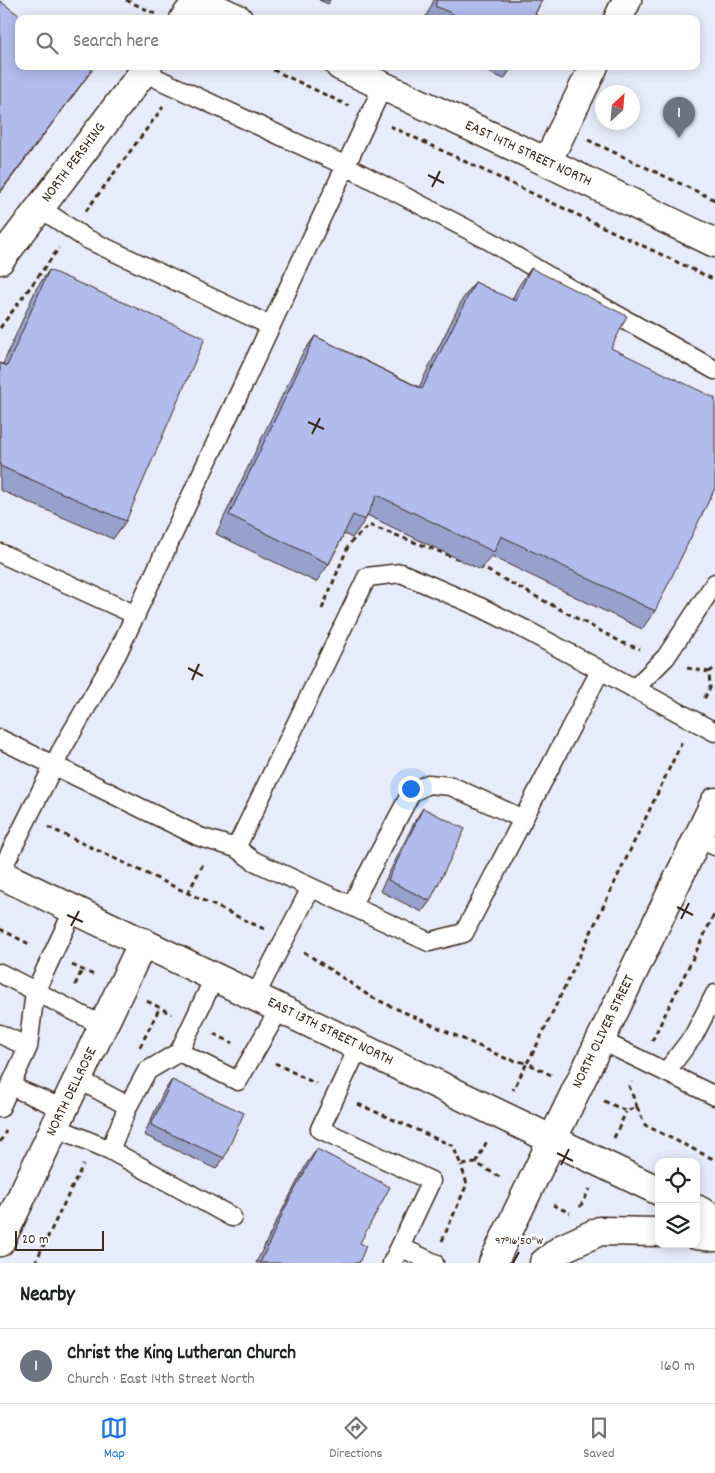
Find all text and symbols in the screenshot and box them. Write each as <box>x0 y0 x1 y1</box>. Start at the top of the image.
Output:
search box <box>15 15 700 70</box>
icon: search <box>33 29 61 57</box>
text: Search here <box>73 29 159 56</box>
north arrow <box>595 85 640 130</box>
pin: 1 <box>663 97 695 138</box>
street label: EAST 14TH STREET NORTH <box>461 115 595 193</box>
street label: NORTH PERSHING <box>37 118 111 208</box>
your location <box>398 776 424 802</box>
street label: NORTH OLIVER STREET <box>567 971 641 1093</box>
street label: EAST 13TH STREET NORTH <box>263 992 397 1072</box>
street label: NORTH DELLROSE <box>41 1044 103 1140</box>
map controls <box>655 1158 700 1248</box>
button: locate <box>655 1158 700 1203</box>
button: layers <box>655 1203 700 1248</box>
scale bar <box>15 1228 104 1251</box>
text: 20 m <box>22 1230 49 1250</box>
text: 97°16'50"W <box>495 1233 543 1250</box>
text: Nearby <box>20 1281 75 1311</box>
text: Christ the King Lutheran Church <box>67 1341 296 1368</box>
text: 1 <box>34 1355 38 1378</box>
text: 160 m <box>660 1355 695 1378</box>
text: Church · East 14th Street North <box>67 1368 255 1391</box>
tab: Map <box>100 1414 128 1464</box>
tab: Directions <box>329 1414 382 1464</box>
tab: Saved <box>583 1414 615 1464</box>

